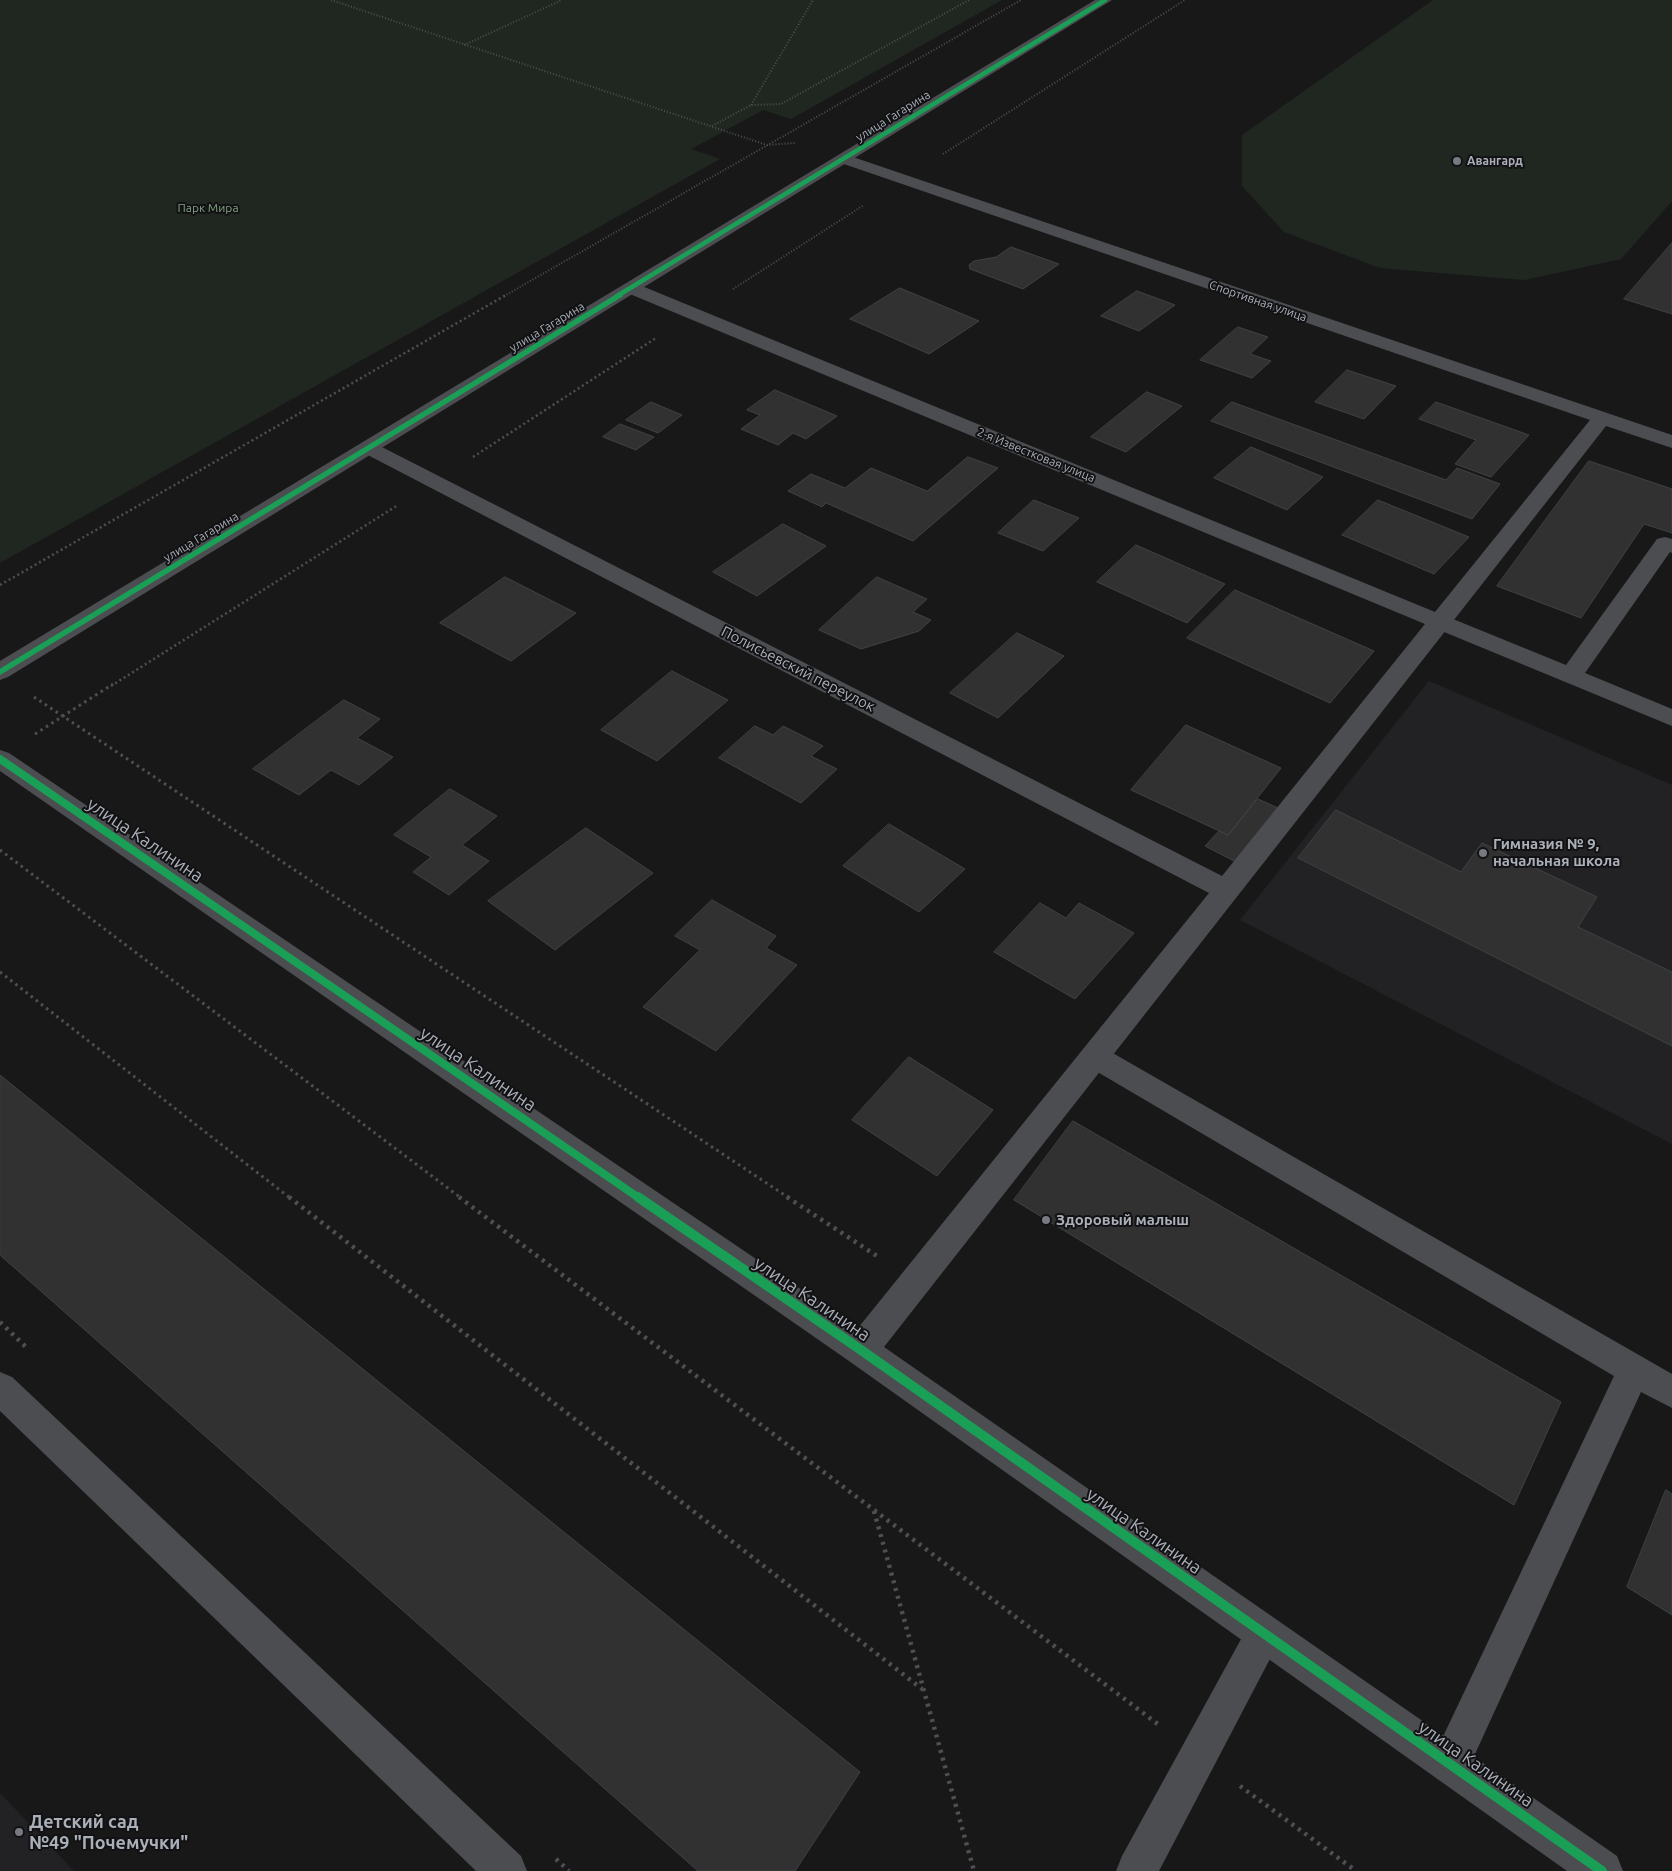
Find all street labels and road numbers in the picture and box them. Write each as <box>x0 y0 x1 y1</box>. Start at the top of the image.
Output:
street label: улица Гагарина <box>853 87 933 145</box>
street label: Спортивная улица <box>1207 277 1309 325</box>
street label: улица Гагарина <box>507 299 587 355</box>
street label: 2-я Известковая улица <box>975 425 1097 485</box>
street label: улица Гагарина <box>161 509 241 565</box>
street label: Полисьевский переулок <box>718 622 878 716</box>
street label: улица Калинина <box>83 793 207 887</box>
street label: улица Калинина <box>416 1022 540 1116</box>
street label: улица Калинина <box>750 1252 874 1346</box>
street label: улица Калинина <box>1082 1483 1206 1579</box>
street label: улица Калинина <box>1414 1716 1538 1812</box>

